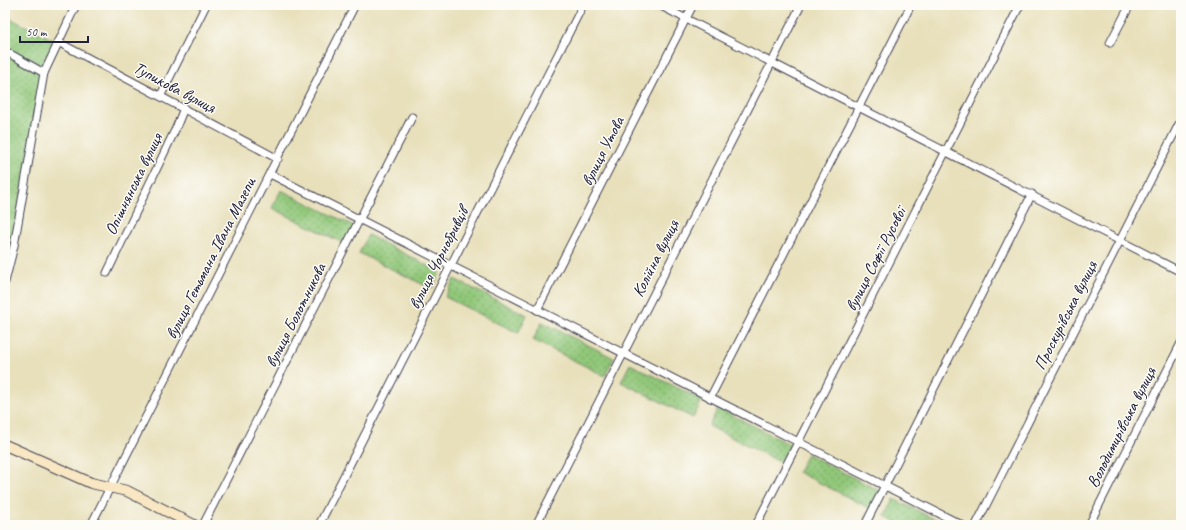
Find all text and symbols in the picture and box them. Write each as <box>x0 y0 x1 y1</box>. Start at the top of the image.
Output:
scale bar <box>20 18 88 44</box>
text: 50 m <box>26 24 48 40</box>
street label: Тупикова вулиця <box>130 57 220 118</box>
street label: вулиця Утова <box>576 112 629 189</box>
street label: Опішнянська вулиця <box>100 128 168 238</box>
street label: вулиця Гетьмана Івана Мазепи <box>161 173 261 343</box>
street label: вулиця Чорнобривців <box>404 200 475 313</box>
street label: вулиця Софії Русової <box>840 201 912 315</box>
street label: Колійна вулиця <box>627 216 684 300</box>
street label: Проскурівська вулиця <box>1029 257 1102 373</box>
street label: вулиця Болотникова <box>260 259 331 371</box>
street label: Володимирівська вулиця <box>1082 363 1161 491</box>

